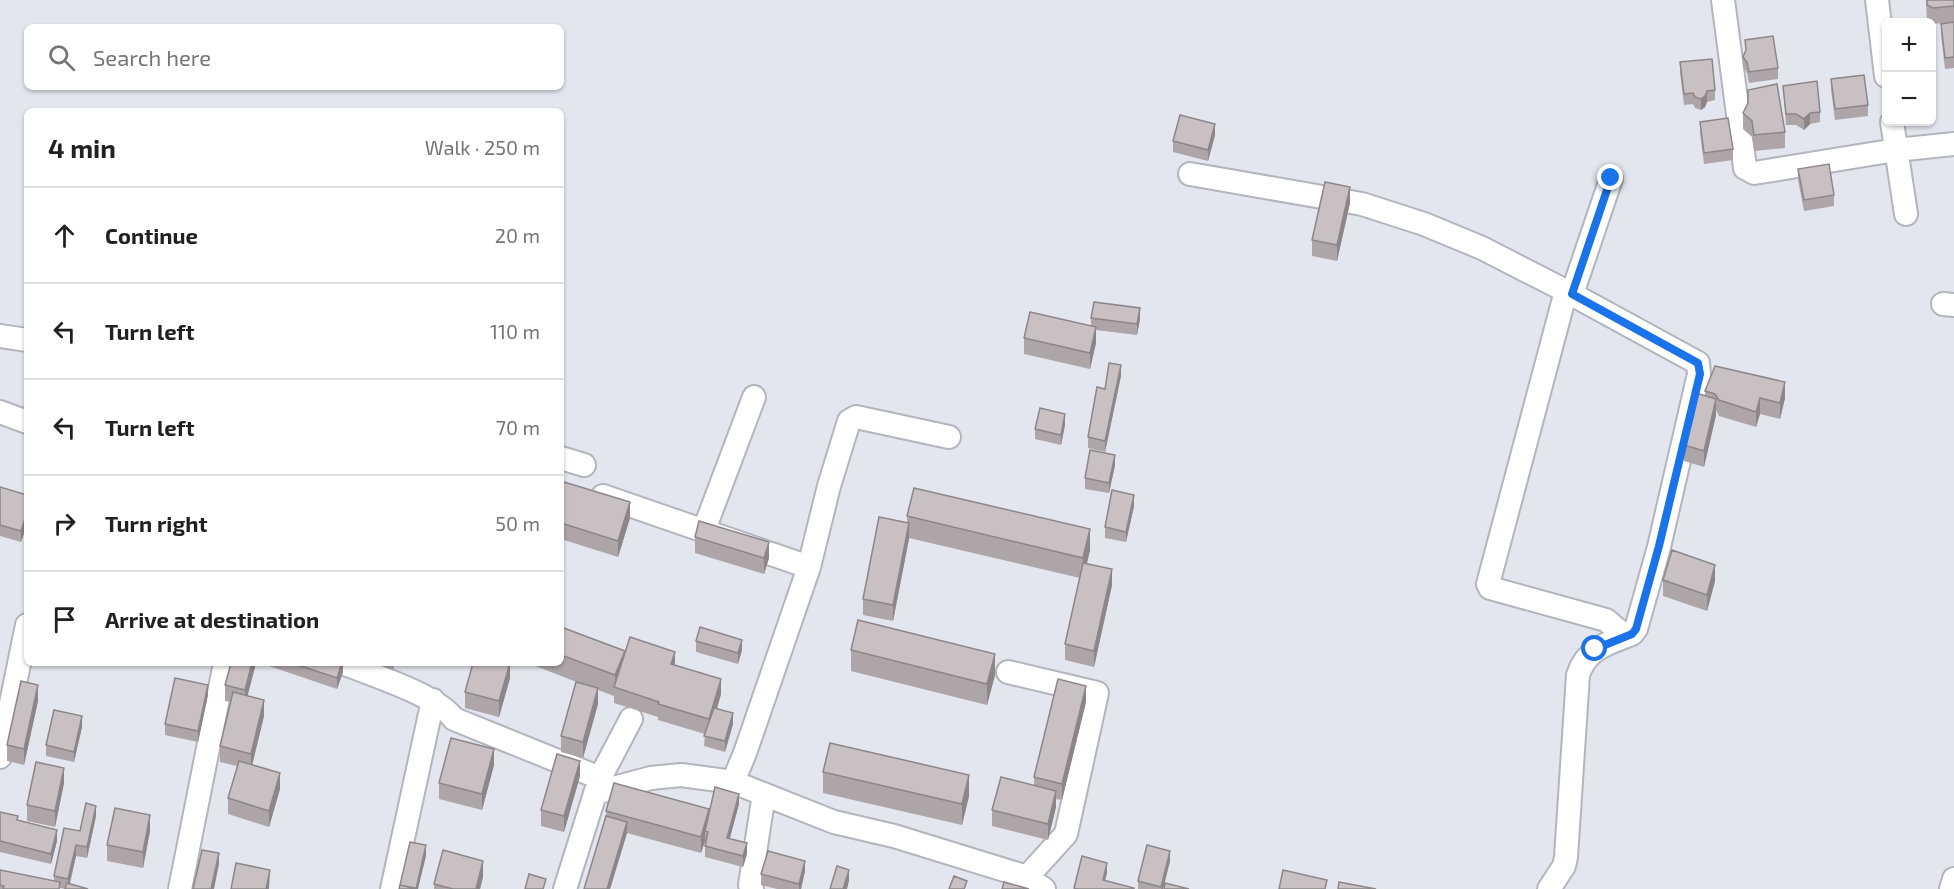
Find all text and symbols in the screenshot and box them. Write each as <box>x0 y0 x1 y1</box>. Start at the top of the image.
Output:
map controls <box>1882 18 1936 126</box>
button: + <box>1882 18 1936 72</box>
search box <box>24 24 564 90</box>
icon: search <box>45 41 78 74</box>
text: Search here <box>93 44 211 70</box>
button: − <box>1882 72 1936 126</box>
text: 4 min <box>48 132 116 163</box>
text: Walk · 250 m <box>425 135 540 159</box>
route end <box>1597 164 1623 190</box>
icon: ahead <box>48 219 81 252</box>
text: Continue <box>105 222 198 248</box>
text: 20 m <box>495 223 540 247</box>
icon: left <box>48 315 81 348</box>
text: Turn left <box>105 318 194 344</box>
text: 110 m <box>490 319 540 343</box>
icon: left <box>48 411 81 444</box>
text: Turn left <box>105 414 194 440</box>
text: 70 m <box>496 415 540 439</box>
icon: right <box>48 507 81 540</box>
text: Turn right <box>105 510 207 536</box>
text: 50 m <box>495 511 540 535</box>
icon: arrive <box>48 603 81 636</box>
text: Arrive at destination <box>105 606 319 632</box>
route start <box>1581 635 1607 661</box>

